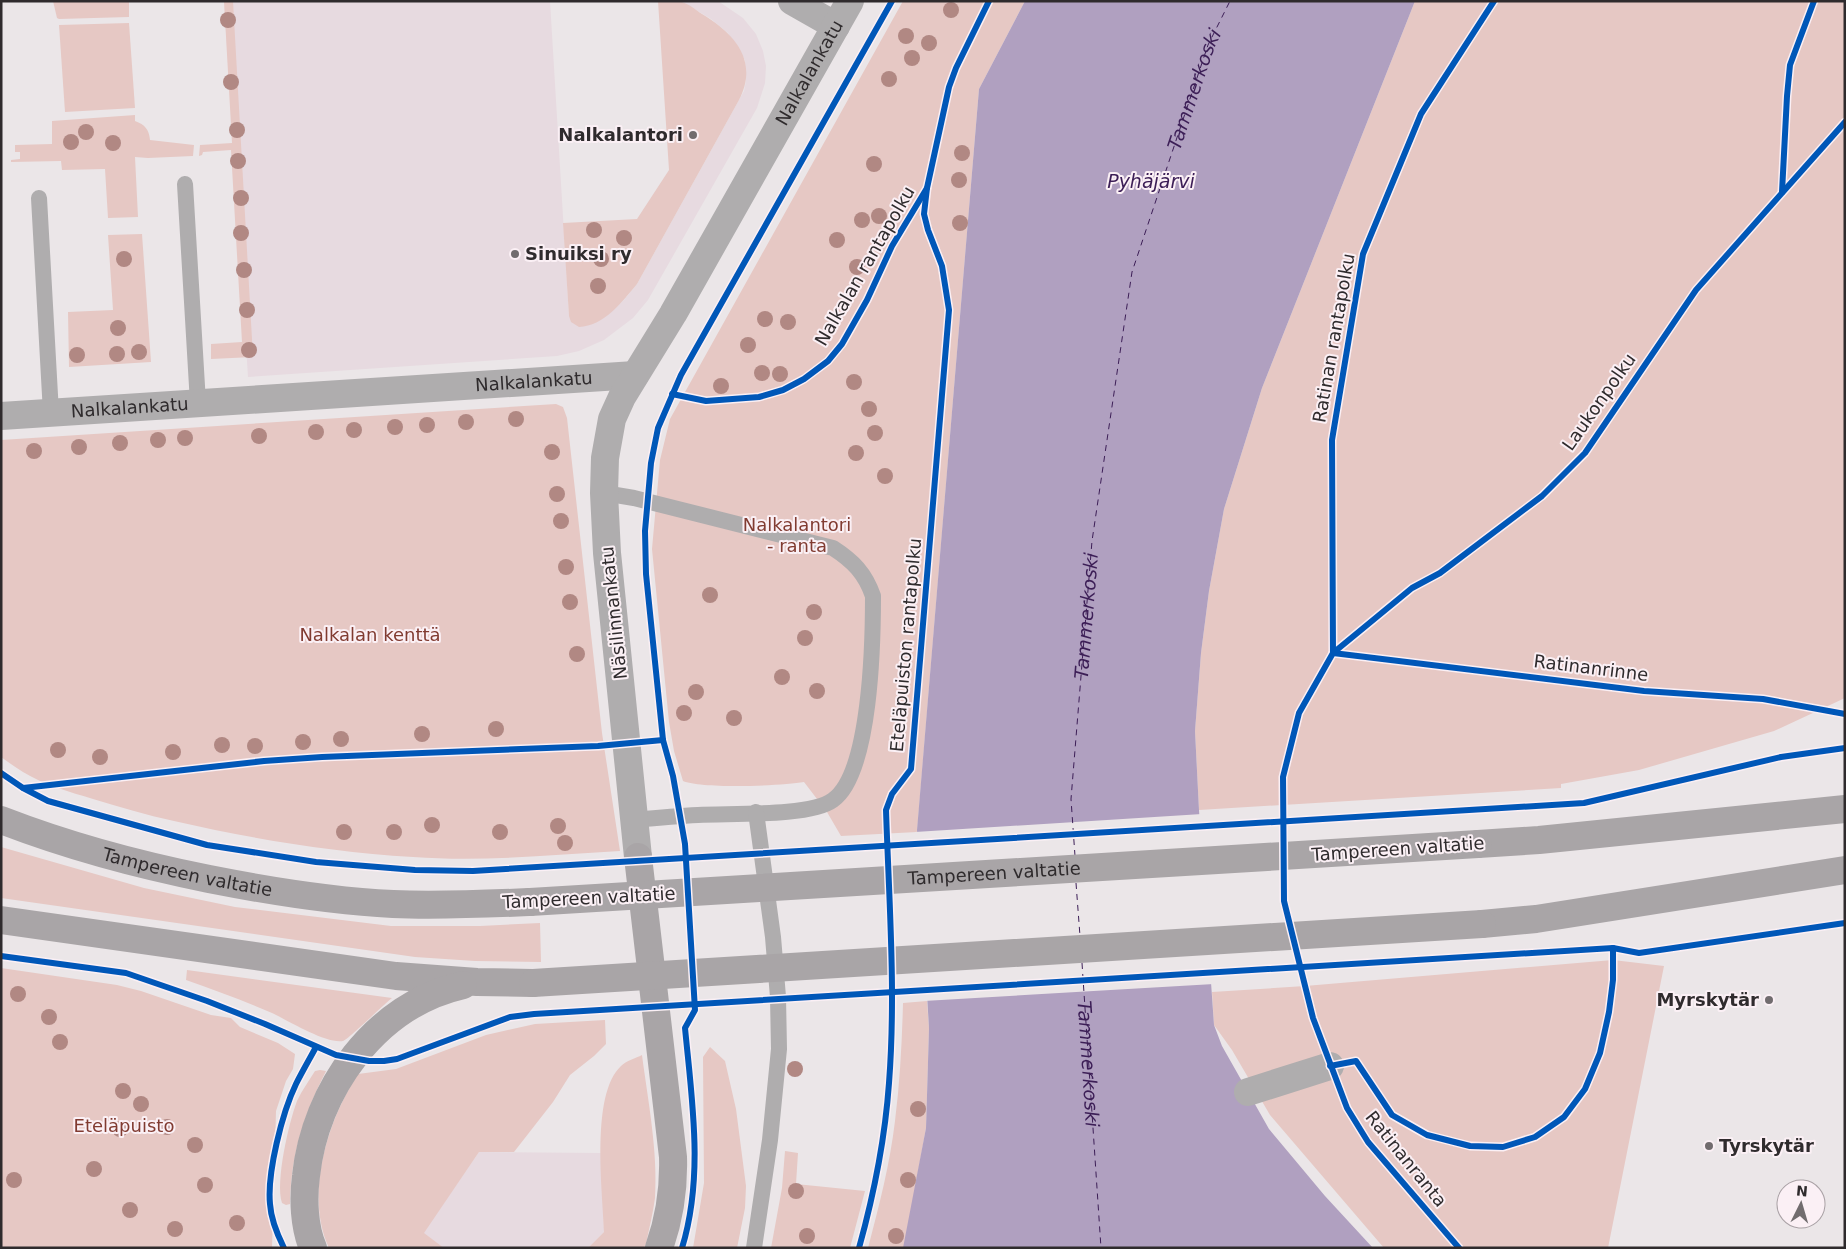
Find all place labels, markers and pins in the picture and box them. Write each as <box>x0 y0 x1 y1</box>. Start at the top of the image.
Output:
place label: Nalkalantori <box>558 124 683 145</box>
marker: Nalkalantori <box>687 129 699 141</box>
place label: Sinuiksi ry <box>525 243 632 264</box>
marker: Sinuiksi ry <box>509 248 521 260</box>
place label: Myrskytär <box>1656 989 1759 1010</box>
marker: Myrskytär <box>1763 994 1775 1006</box>
place label: Tyrskytär <box>1719 1135 1814 1156</box>
marker: Tyrskytär <box>1703 1140 1715 1152</box>

